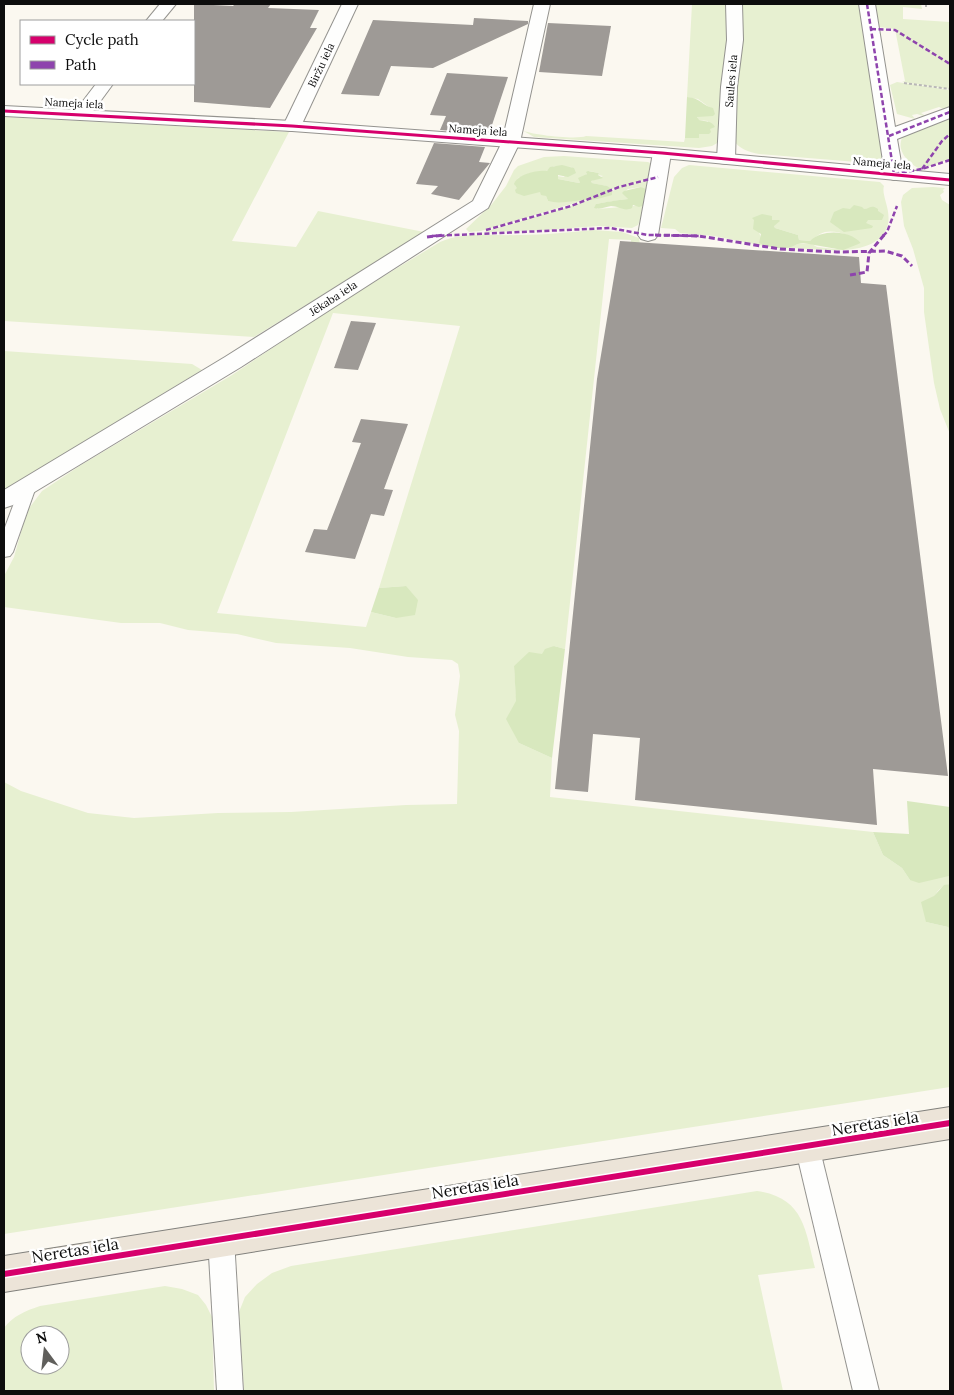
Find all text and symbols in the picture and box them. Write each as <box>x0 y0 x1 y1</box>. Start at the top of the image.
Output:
legend <box>20 20 195 85</box>
text: Cycle path <box>65 30 139 49</box>
street label: Biržu iela <box>305 40 337 89</box>
street label: Saules iela <box>722 54 740 108</box>
text: Path <box>65 55 96 74</box>
street label: Nameja iela <box>44 94 104 112</box>
street label: Nameja iela <box>448 121 508 139</box>
street label: Nameja iela <box>852 153 912 173</box>
street label: Jēkaba iela <box>306 277 360 319</box>
street label: Neretas iela <box>830 1106 920 1140</box>
street label: Neretas iela <box>430 1169 520 1203</box>
street label: Neretas iela <box>30 1233 120 1267</box>
north arrow <box>20 1325 70 1375</box>
text: N <box>34 1327 49 1348</box>

